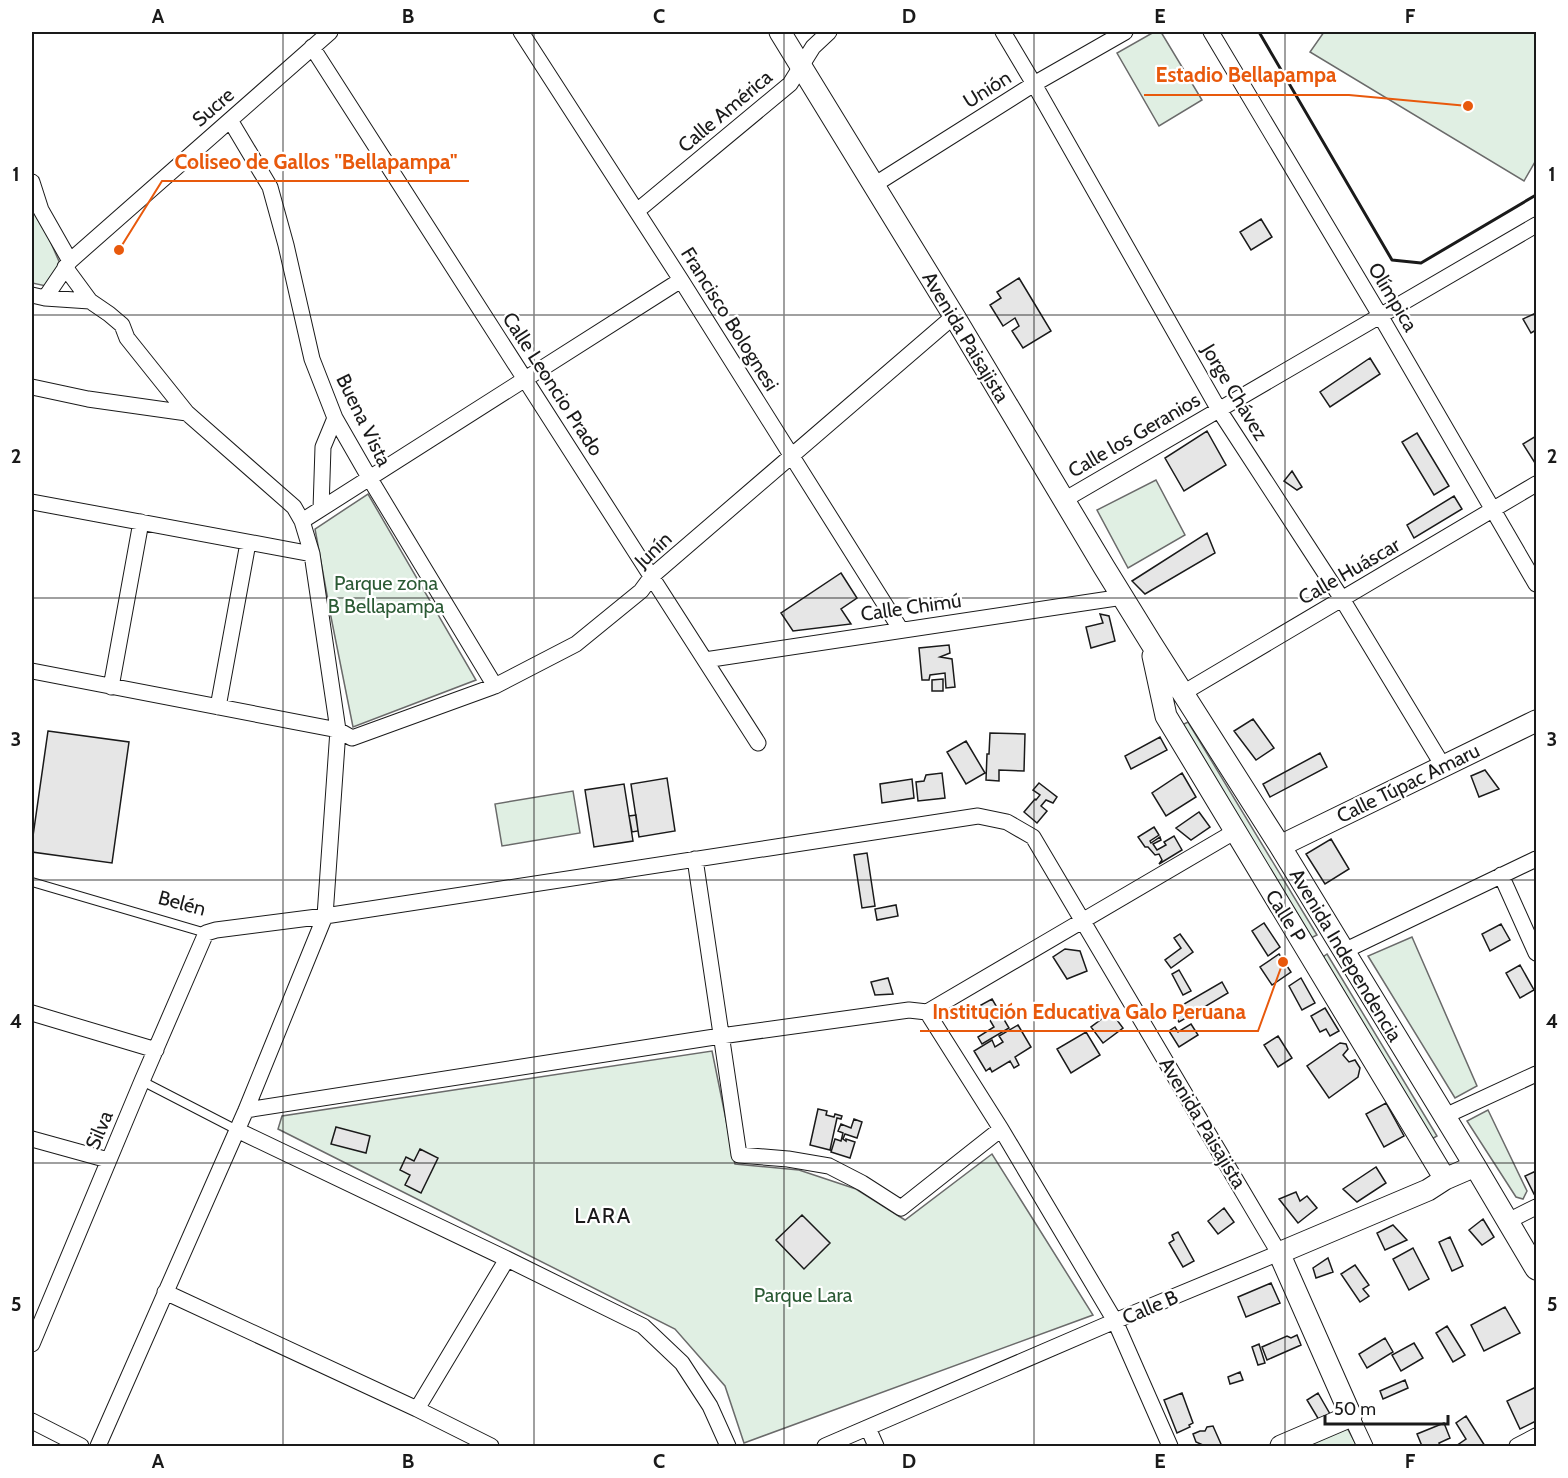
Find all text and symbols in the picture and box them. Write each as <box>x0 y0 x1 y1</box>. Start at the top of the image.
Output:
text: A <box>152 4 165 28</box>
text: B <box>402 4 414 28</box>
text: C <box>653 4 665 28</box>
text: D <box>902 4 916 28</box>
text: E <box>1154 4 1166 28</box>
text: F <box>1405 4 1416 28</box>
callout: Estadio Bellapampa <box>1144 56 1349 95</box>
text: Estadio Bellapampa <box>1156 62 1337 87</box>
street label: Calle América <box>673 64 777 157</box>
street label: Unión <box>959 65 1015 113</box>
street label: Sucre <box>187 82 239 132</box>
callout: Coliseo de Gallos "Bellapampa" <box>162 142 469 181</box>
text: Coliseo de Gallos "Bellapampa" <box>174 149 458 174</box>
text: 1 <box>12 162 20 186</box>
text: 1 <box>1548 162 1556 186</box>
street label: Francisco Bolognesi <box>676 243 784 395</box>
street label: Olímpica <box>1363 258 1423 336</box>
street label: Avenida Paisajista <box>918 267 1015 407</box>
street label: Calle Leoncio Prado <box>498 308 608 460</box>
street label: Jorge Chávez <box>1196 338 1273 445</box>
street label: Buena Vista <box>331 370 397 470</box>
street label: Calle los Geranios <box>1064 387 1204 483</box>
text: 2 <box>11 444 21 468</box>
text: 2 <box>1547 444 1557 468</box>
street label: Junín <box>629 527 676 574</box>
street label: Calle Huáscar <box>1294 532 1405 610</box>
park label: Parque zona B Bellapampa <box>328 571 445 618</box>
street label: Calle Chimú <box>859 588 963 626</box>
text: 3 <box>11 727 21 751</box>
text: 3 <box>1547 727 1557 751</box>
street label: Calle Túpac Amaru <box>1333 738 1483 828</box>
street label: Avenida Independencia <box>1285 864 1407 1046</box>
street label: Belén <box>156 885 208 921</box>
street label: Calle P <box>1261 885 1311 947</box>
callout: Institución Educativa Galo Peruana <box>920 992 1258 1031</box>
text: Institución Educativa Galo Peruana <box>932 999 1246 1024</box>
text: 4 <box>10 1009 22 1033</box>
text: 4 <box>1546 1009 1558 1033</box>
street label: Avenida Paisajista <box>1155 1053 1252 1193</box>
street label: Silva <box>80 1107 118 1153</box>
district label: LARA <box>574 1202 632 1229</box>
park label: Parque Lara <box>754 1283 853 1307</box>
street label: Calle B <box>1119 1285 1181 1329</box>
text: 5 <box>11 1292 21 1316</box>
text: 5 <box>1547 1292 1557 1316</box>
scale bar <box>1325 1388 1448 1426</box>
text: 50 m <box>1334 1398 1376 1420</box>
text: A <box>152 1449 165 1473</box>
text: B <box>402 1449 414 1473</box>
text: C <box>653 1449 665 1473</box>
text: D <box>902 1449 916 1473</box>
text: E <box>1154 1449 1166 1473</box>
text: F <box>1405 1449 1416 1473</box>

